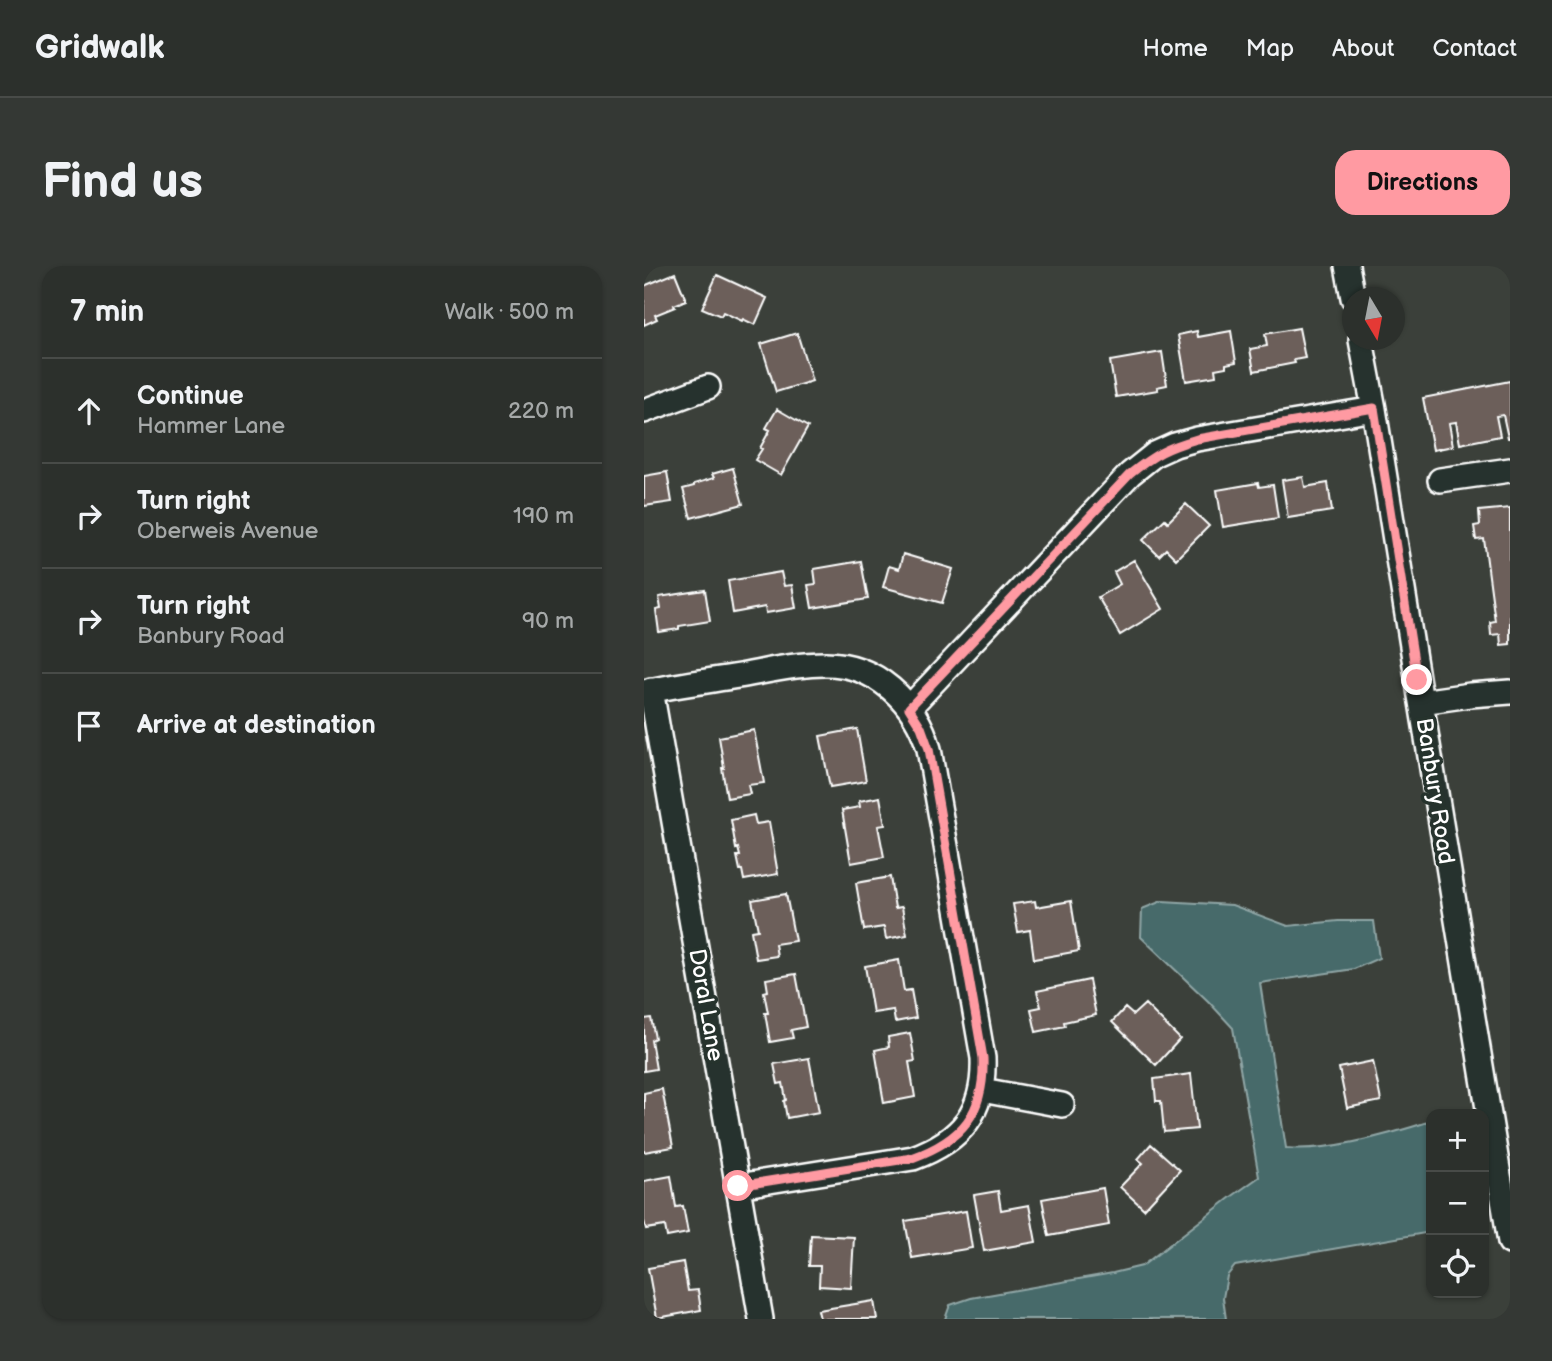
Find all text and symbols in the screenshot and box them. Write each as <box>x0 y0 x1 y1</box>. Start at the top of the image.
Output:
text: Gridwalk <box>35 28 165 68</box>
text: Home <box>1143 34 1208 63</box>
text: Map <box>1246 34 1294 63</box>
text: About <box>1332 34 1394 63</box>
text: Contact <box>1432 34 1517 63</box>
button: Directions <box>1335 150 1510 215</box>
text: Find us <box>42 153 203 212</box>
north arrow <box>1342 287 1405 350</box>
text: 7 min <box>70 294 144 330</box>
text: Walk · 500 m <box>444 298 574 326</box>
text: Continue <box>137 381 244 412</box>
icon: ahead <box>70 392 108 430</box>
text: 220 m <box>508 397 574 425</box>
text: Hammer Lane <box>137 412 285 440</box>
text: Turn right <box>137 486 250 517</box>
icon: right <box>70 497 108 535</box>
text: 190 m <box>513 502 574 530</box>
text: Oberweis Avenue <box>137 517 319 545</box>
text: Turn right <box>137 591 250 622</box>
icon: right <box>70 602 108 640</box>
text: 90 m <box>522 607 574 635</box>
text: Banbury Road <box>137 622 285 650</box>
route end <box>1401 664 1432 695</box>
icon: arrive <box>70 707 108 745</box>
text: Arrive at destination <box>137 710 376 741</box>
street label: Banbury Road <box>1410 716 1460 866</box>
street label: Doral Lane <box>682 946 730 1064</box>
map controls <box>1426 1109 1489 1298</box>
button: + <box>1426 1109 1489 1172</box>
route start <box>722 1170 753 1201</box>
button: − <box>1426 1172 1489 1235</box>
button: locate <box>1426 1235 1489 1298</box>

